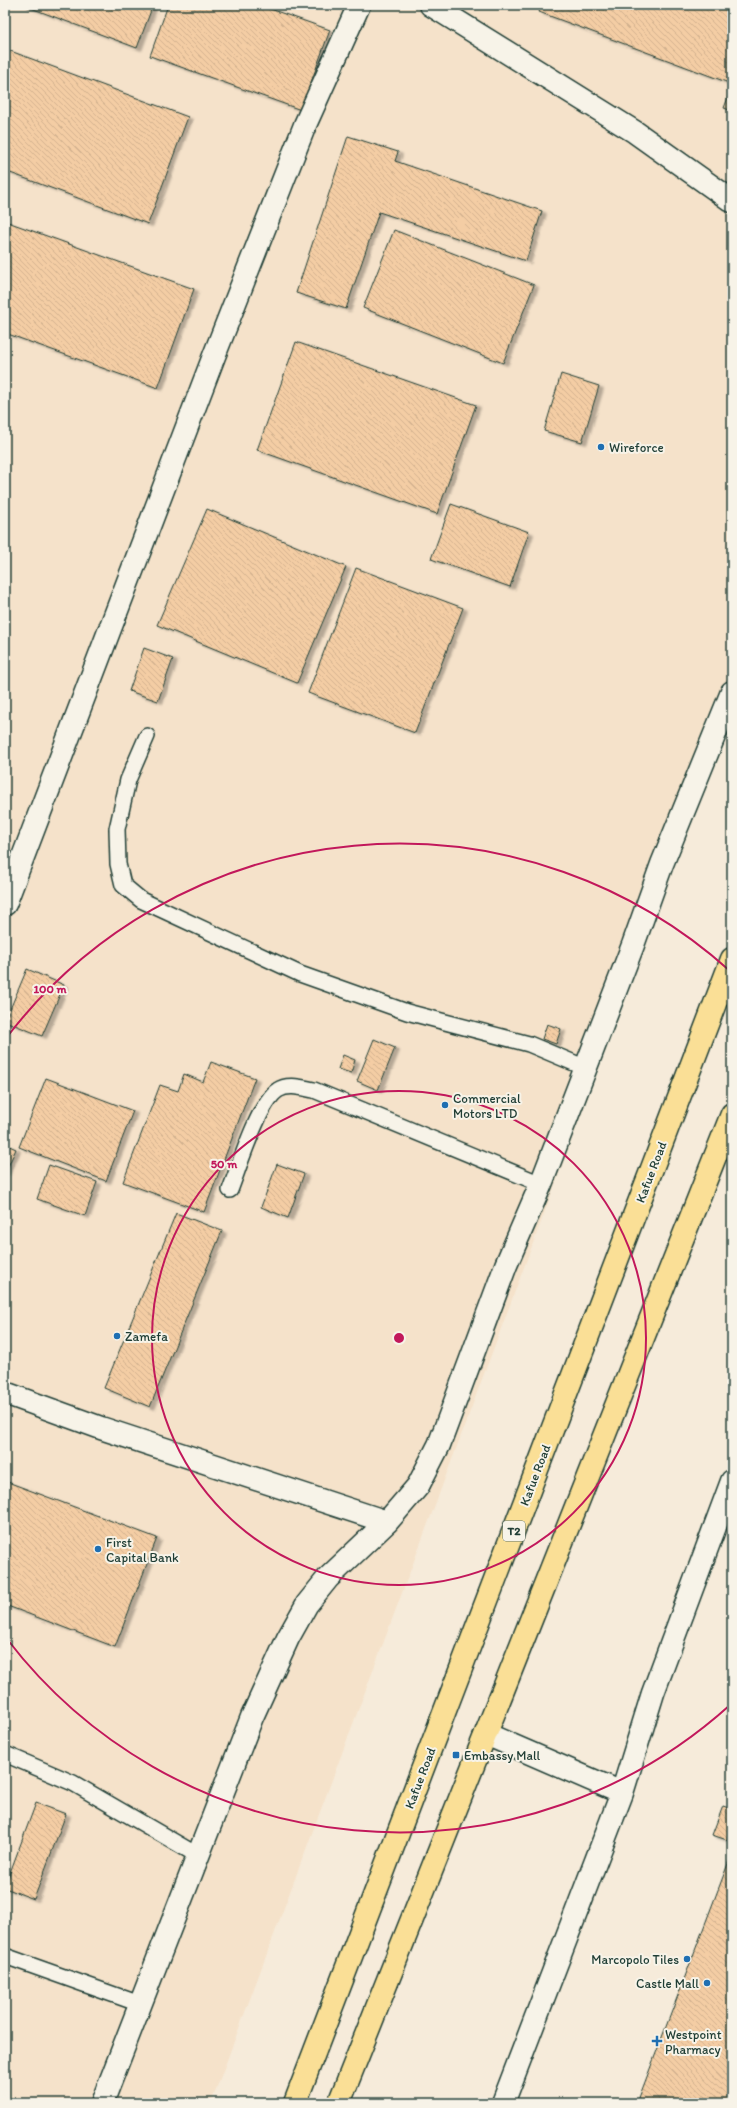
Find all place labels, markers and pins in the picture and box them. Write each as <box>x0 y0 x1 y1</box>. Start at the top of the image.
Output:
place label: Wireforce <box>609 440 664 455</box>
marker: Wireforce <box>596 442 606 452</box>
place label: Commercial Motors LTD <box>453 1091 521 1121</box>
marker: Commercial Motors LTD <box>440 1100 450 1110</box>
place label: Zamefa <box>125 1329 168 1344</box>
marker: Zamefa <box>112 1331 122 1341</box>
centre of rings <box>392 1331 406 1345</box>
place label: First Capital Bank <box>106 1535 179 1565</box>
marker: First Capital Bank <box>93 1544 103 1554</box>
place label: Embassy Mall <box>464 1748 541 1763</box>
marker: Embassy Mall <box>451 1750 461 1760</box>
place label: Marcopolo Tiles <box>591 1952 679 1967</box>
marker: Marcopolo Tiles <box>682 1954 692 1964</box>
place label: Castle Mall <box>636 1976 699 1991</box>
marker: Castle Mall <box>702 1978 712 1988</box>
place label: Westpoint Pharmacy <box>665 2027 722 2057</box>
marker: Westpoint Pharmacy <box>652 2036 662 2046</box>

